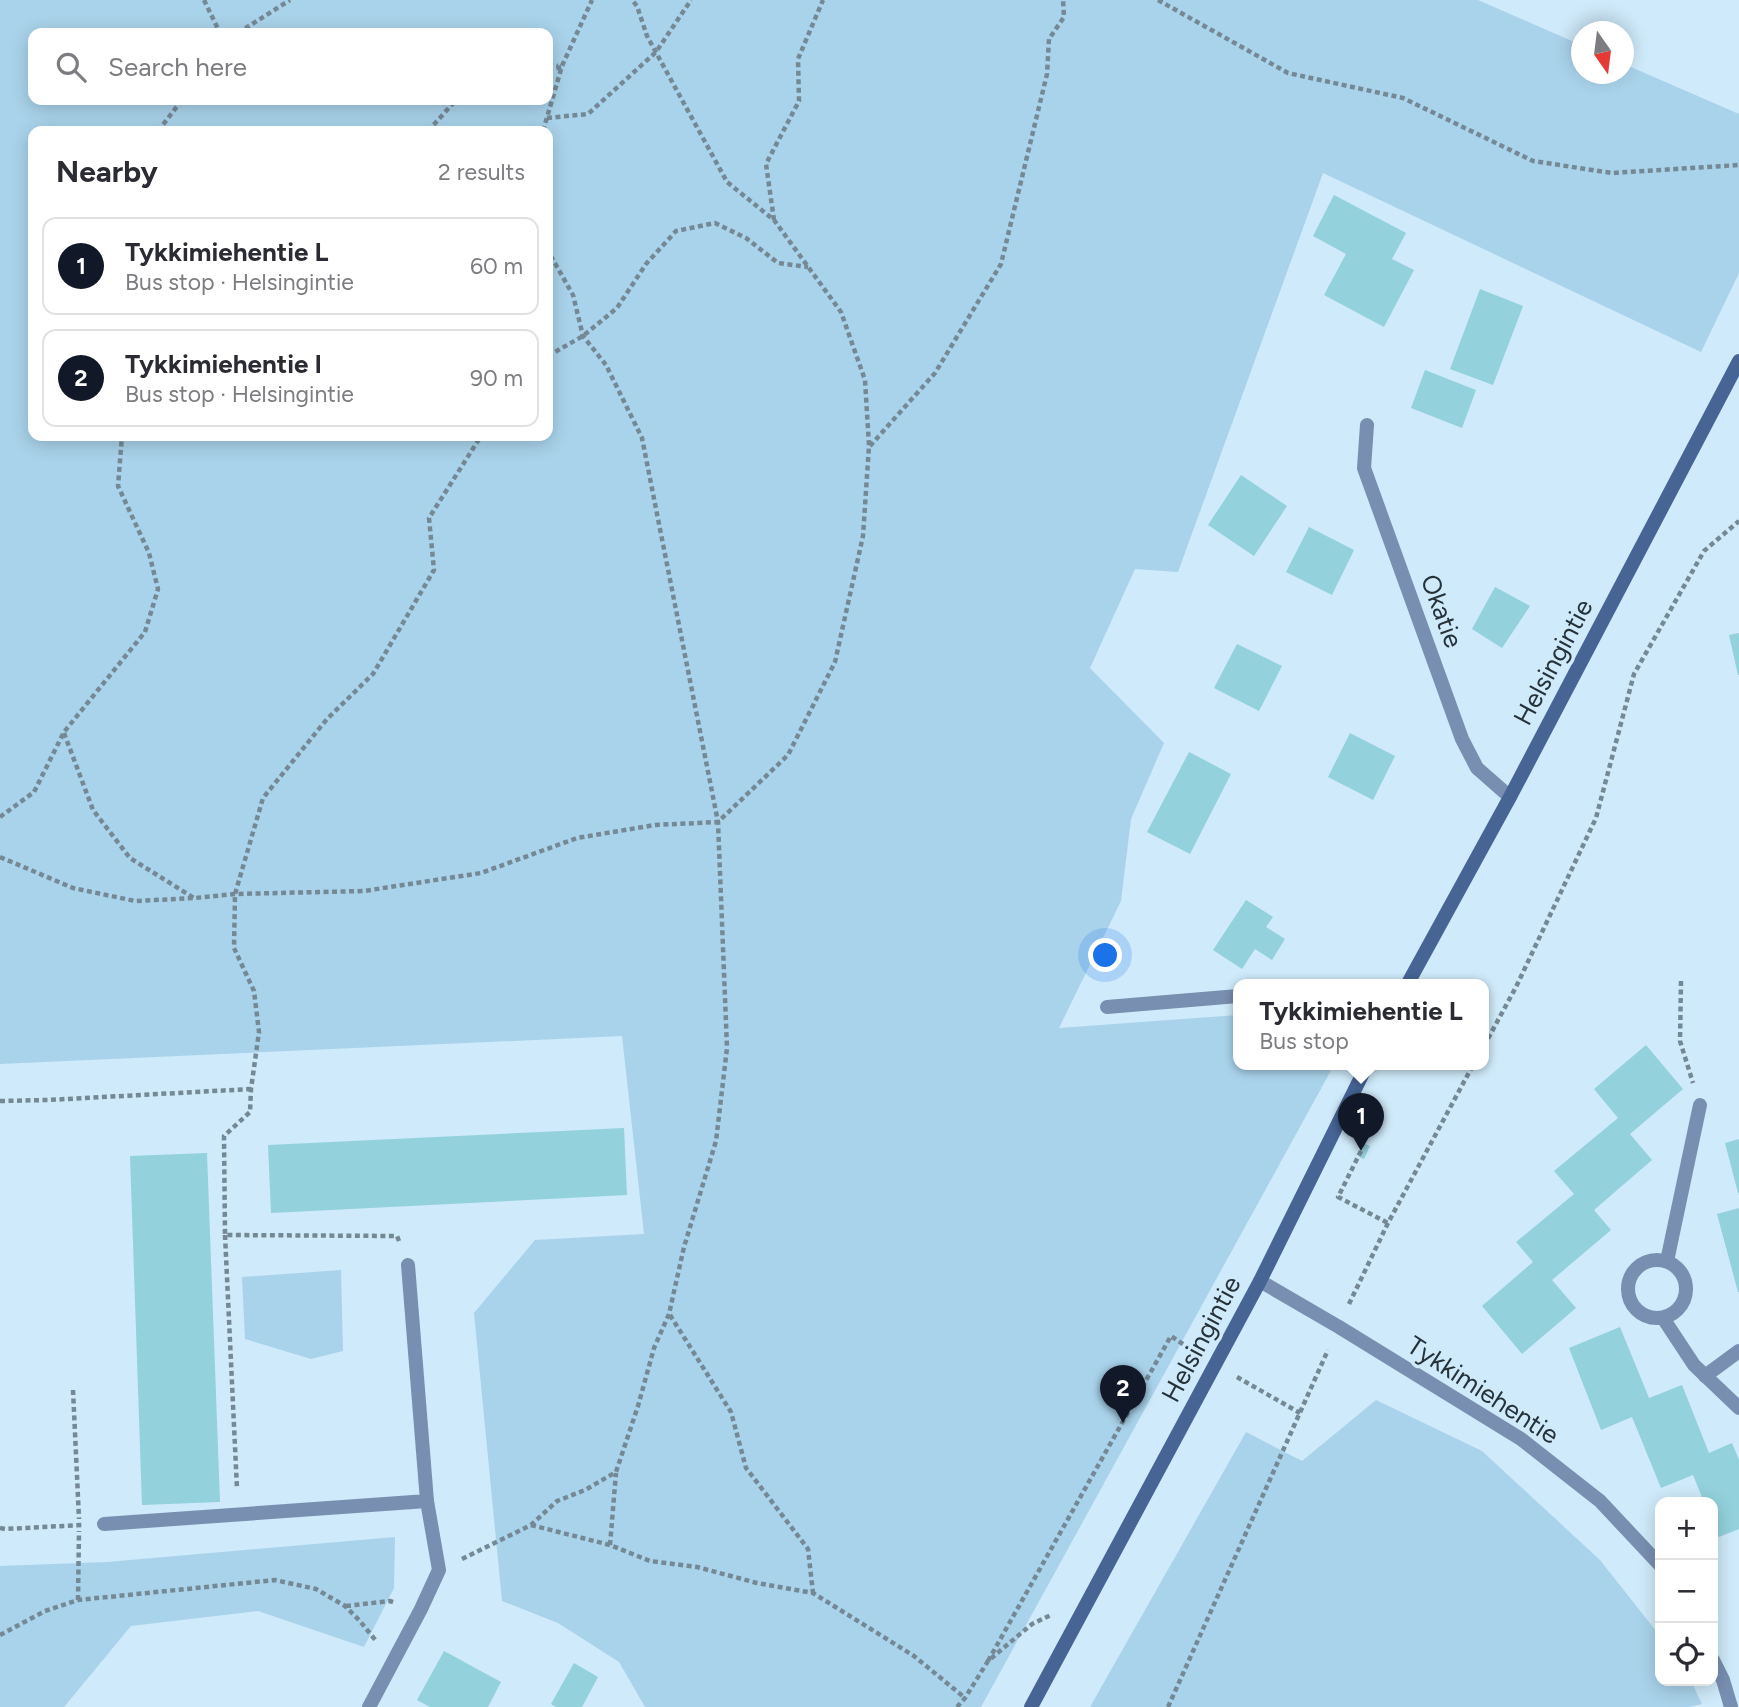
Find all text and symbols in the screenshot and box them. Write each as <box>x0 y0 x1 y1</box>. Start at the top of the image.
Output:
north arrow <box>1571 21 1634 84</box>
search box <box>28 28 553 105</box>
icon: search <box>52 48 90 86</box>
text: Search here <box>108 51 247 83</box>
text: Nearby <box>56 153 158 190</box>
text: 2 results <box>438 158 525 186</box>
text: Tykkimiehentie L <box>125 236 329 268</box>
text: 1 <box>76 252 86 280</box>
text: 60 m <box>470 252 523 280</box>
text: Bus stop · Helsingintie <box>125 268 354 296</box>
text: Tykkimiehentie I <box>125 348 322 380</box>
text: 2 <box>74 364 88 392</box>
text: 90 m <box>470 364 523 392</box>
text: Bus stop · Helsingintie <box>125 380 354 408</box>
street label: Okatie <box>1414 570 1470 652</box>
street label: Helsingintie <box>1506 594 1600 730</box>
your location <box>1088 938 1122 972</box>
popup <box>1233 979 1489 1070</box>
text: Tykkimiehentie L <box>1259 995 1463 1027</box>
text: Bus stop <box>1259 1027 1349 1055</box>
pin: 1 <box>1338 1093 1384 1151</box>
street label: Helsingintie <box>1154 1271 1248 1407</box>
street label: Tykkimiehentie <box>1401 1329 1565 1451</box>
pin: 2 <box>1100 1365 1146 1423</box>
map controls <box>1655 1497 1718 1686</box>
button: + <box>1655 1497 1718 1560</box>
button: − <box>1655 1560 1718 1623</box>
button: locate <box>1655 1623 1718 1686</box>

